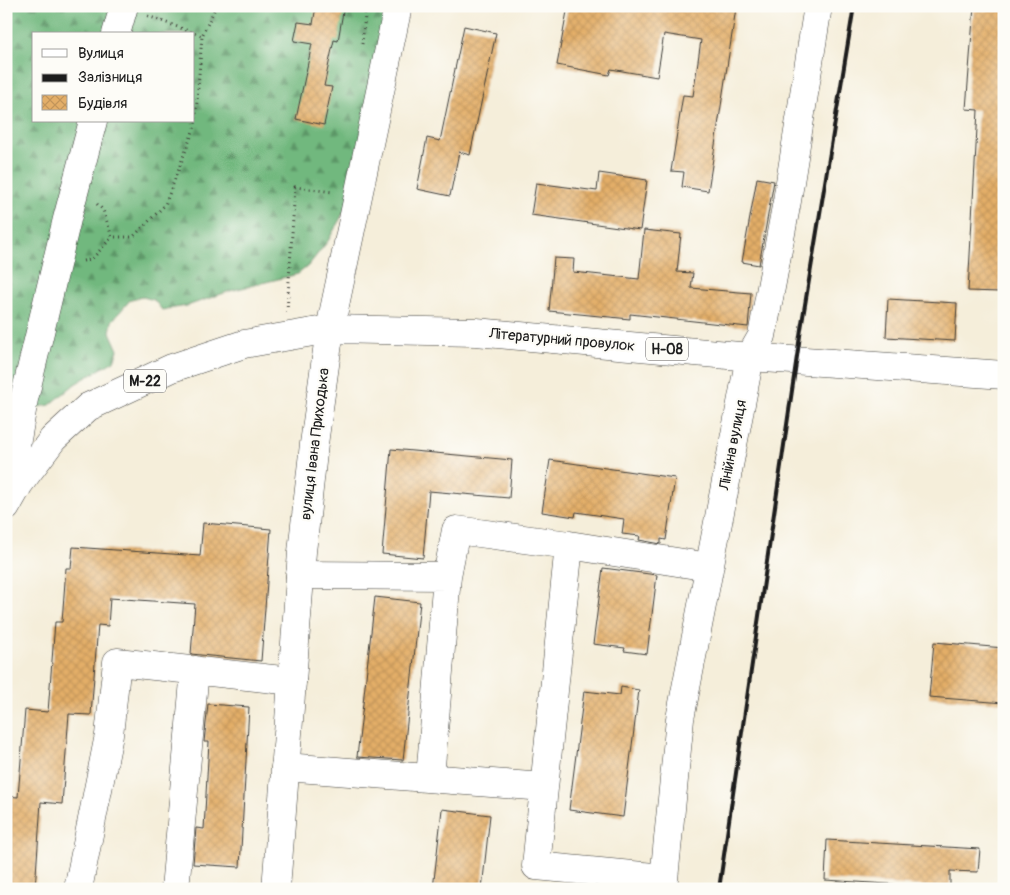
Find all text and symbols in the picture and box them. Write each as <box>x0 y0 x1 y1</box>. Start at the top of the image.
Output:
legend <box>32 32 195 122</box>
text: Вулиця <box>78 44 124 63</box>
text: Залізниця <box>78 68 142 87</box>
text: Будівля <box>78 94 127 113</box>
street label: Літературний провулок <box>487 324 636 356</box>
road number: Н-08 <box>646 338 688 360</box>
street label: вулиця Івана Приходька <box>296 367 334 521</box>
road number: М-22 <box>124 370 166 392</box>
street label: Лінійна вулиця <box>715 398 751 493</box>

